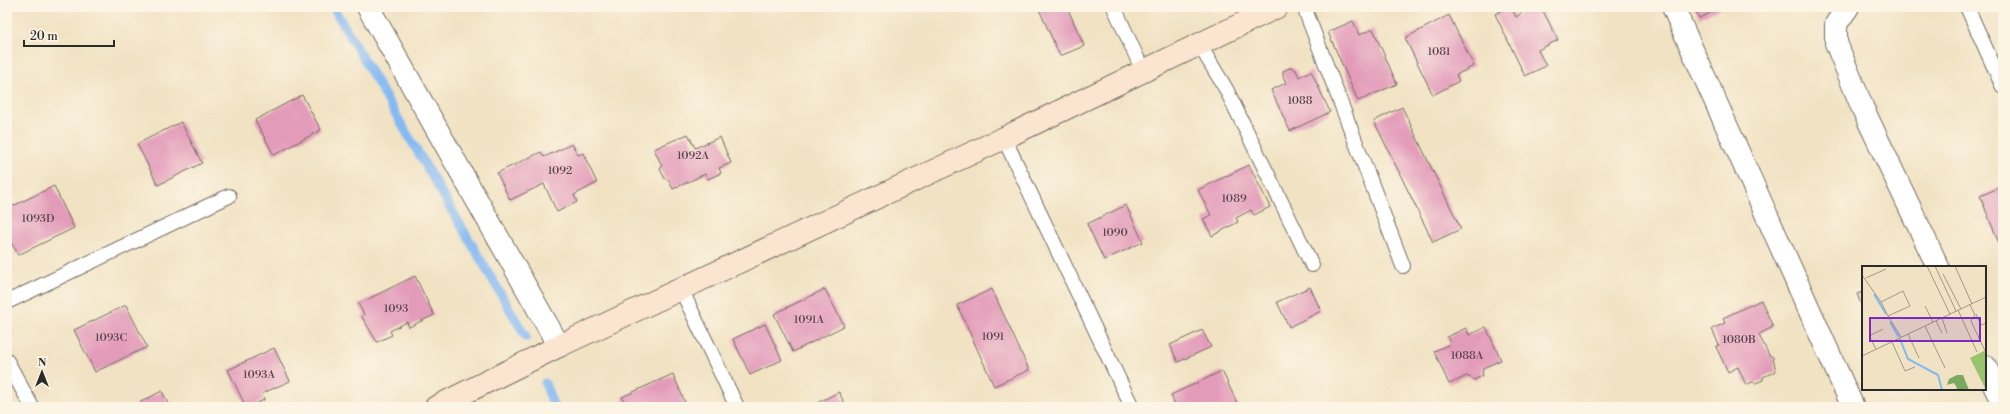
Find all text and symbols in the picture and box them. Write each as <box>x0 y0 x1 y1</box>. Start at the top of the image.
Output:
scale bar <box>24 22 114 48</box>
text: 20 m <box>30 29 58 44</box>
house number: 1081 <box>1428 45 1451 59</box>
house number: 1088 <box>1287 94 1313 108</box>
house number: 1092A <box>677 149 710 163</box>
house number: 1092 <box>548 164 572 178</box>
house number: 1089 <box>1221 192 1247 206</box>
house number: 1093D <box>22 212 55 226</box>
house number: 1090 <box>1102 226 1128 240</box>
inset map <box>1862 266 1986 390</box>
house number: 1093 <box>384 302 408 316</box>
house number: 1091A <box>794 313 825 327</box>
house number: 1091 <box>982 330 1005 344</box>
house number: 1093C <box>95 331 127 345</box>
house number: 1080B <box>1722 333 1756 347</box>
house number: 1088A <box>1451 349 1484 363</box>
north arrow <box>22 352 62 392</box>
text: N <box>38 356 47 370</box>
house number: 1093A <box>243 368 275 382</box>

